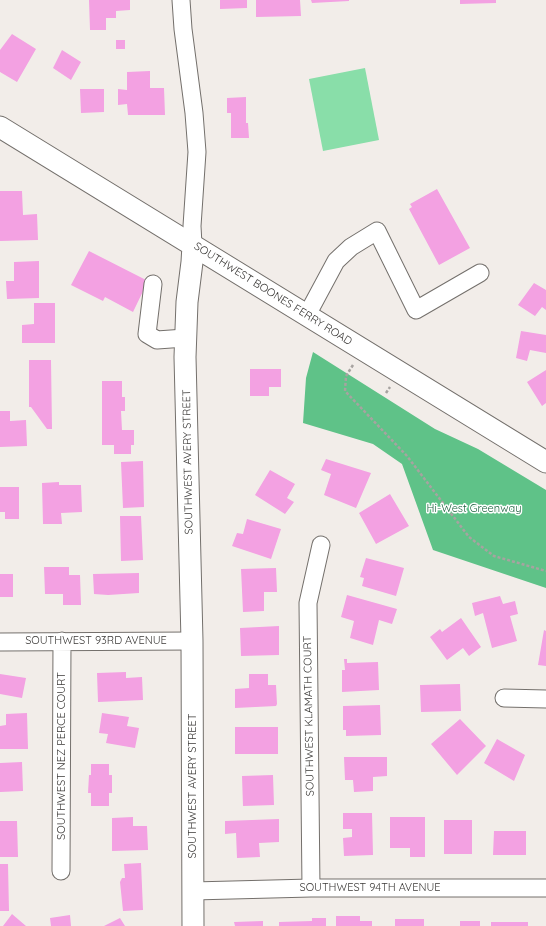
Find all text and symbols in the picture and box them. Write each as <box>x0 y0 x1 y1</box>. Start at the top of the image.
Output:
street label: SOUTHWEST BOONES FERRY ROAD <box>191 240 355 348</box>
street label: SOUTHWEST AVERY STREET <box>180 389 196 535</box>
park label: Hi-West Greenway <box>427 502 521 516</box>
street label: SOUTHWEST 93RD AVENUE <box>25 634 167 648</box>
street label: SOUTHWEST KLAMATH COURT <box>301 636 317 796</box>
street label: SOUTHWEST NEZ PERCE COURT <box>55 672 69 840</box>
street label: SOUTHWEST AVERY STREET <box>186 713 200 859</box>
street label: SOUTHWEST 94TH AVENUE <box>300 881 440 895</box>

